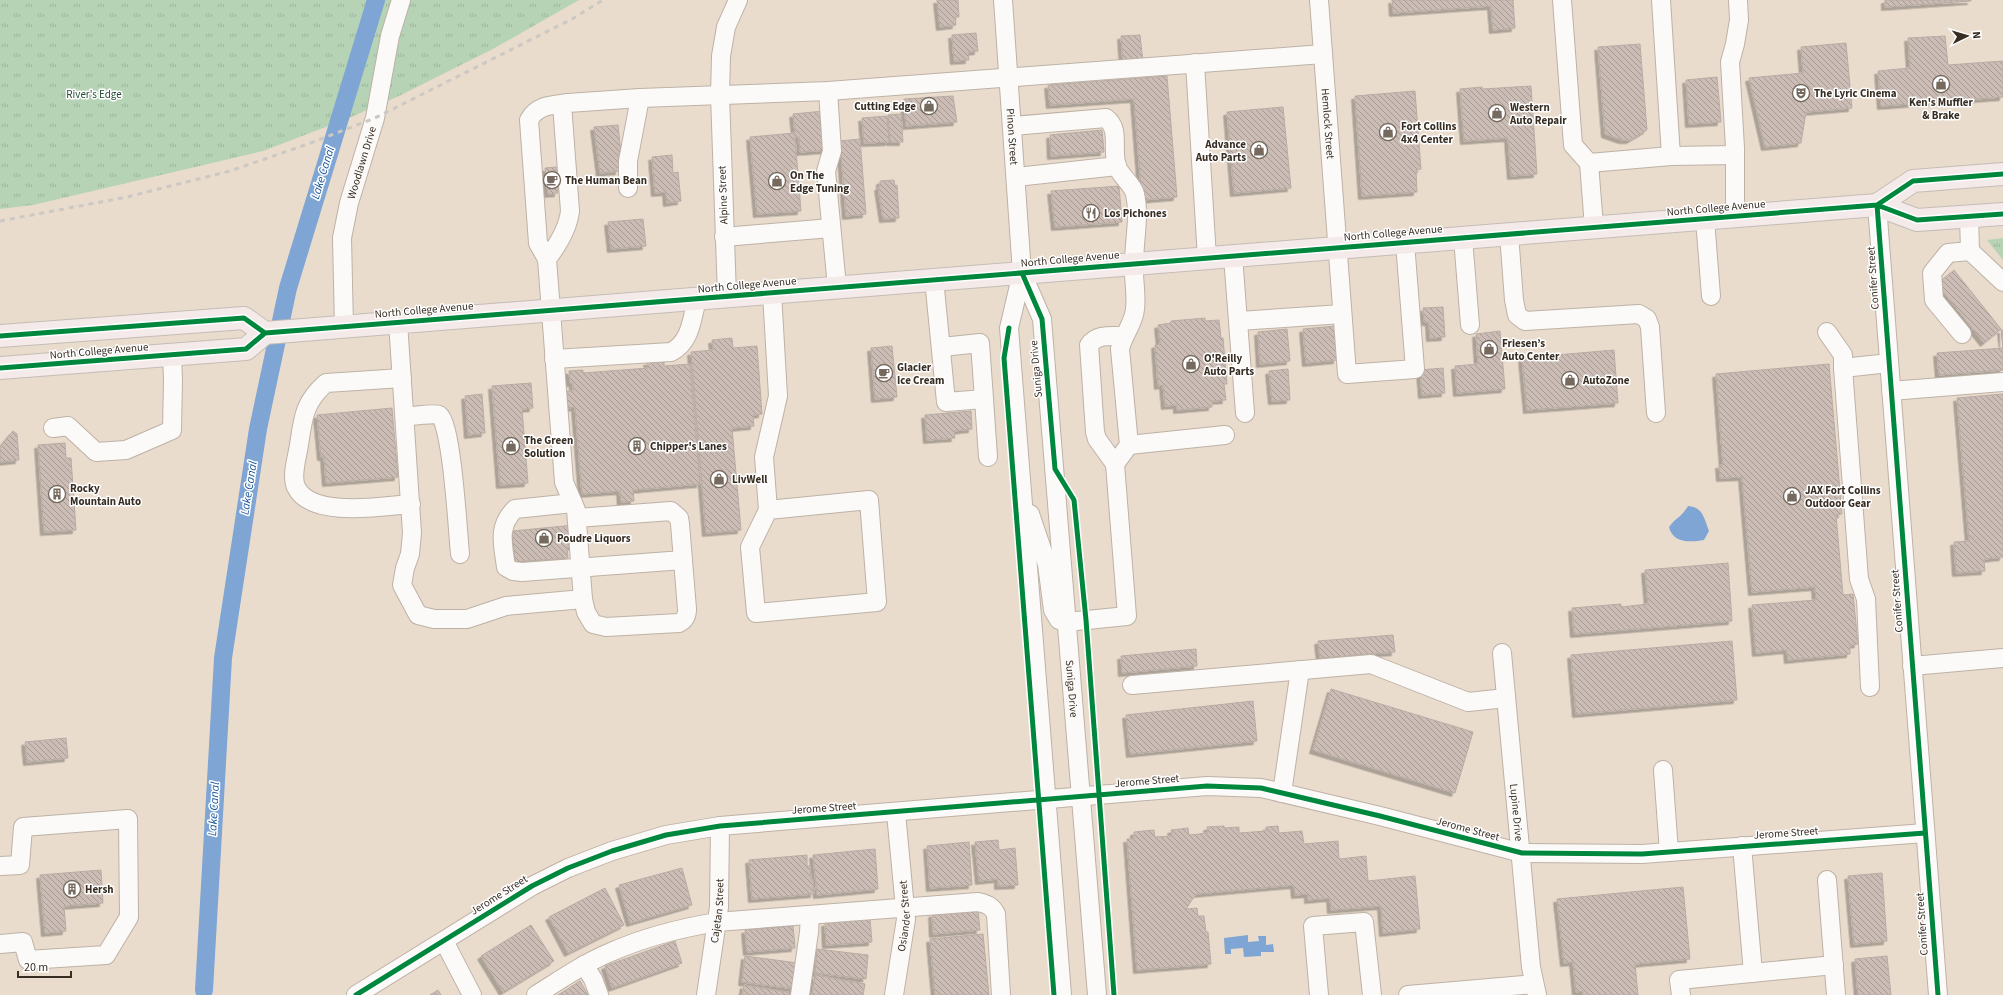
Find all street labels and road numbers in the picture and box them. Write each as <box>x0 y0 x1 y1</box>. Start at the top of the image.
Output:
street label: Hemlock Street <box>1318 88 1338 160</box>
street label: Pinon Street <box>1003 108 1022 166</box>
street label: Woodlawn Drive <box>343 124 380 201</box>
street label: Alpine Street <box>714 165 732 225</box>
street label: North College Avenue <box>1666 196 1766 220</box>
street label: North College Avenue <box>1343 221 1443 245</box>
street label: Conifer Street <box>1863 246 1883 310</box>
street label: North College Avenue <box>1020 247 1120 271</box>
street label: North College Avenue <box>697 273 797 297</box>
street label: North College Avenue <box>374 298 474 322</box>
street label: North College Avenue <box>49 339 149 363</box>
street label: Suniga Drive <box>1026 339 1046 398</box>
street label: Conifer Street <box>1887 569 1907 633</box>
street label: Suniga Drive <box>1062 659 1082 718</box>
street label: Jerome Street <box>1114 771 1180 791</box>
street label: Lupine Drive <box>1507 783 1527 842</box>
street label: Jerome Street <box>791 798 857 818</box>
street label: Jerome Street <box>1435 813 1501 845</box>
street label: Jerome Street <box>1753 823 1819 843</box>
street label: Jerome Street <box>468 871 531 919</box>
street label: Cajetan Street <box>706 878 727 944</box>
street label: Osiander Street <box>893 879 913 952</box>
street label: Conifer Street <box>1912 892 1932 956</box>

